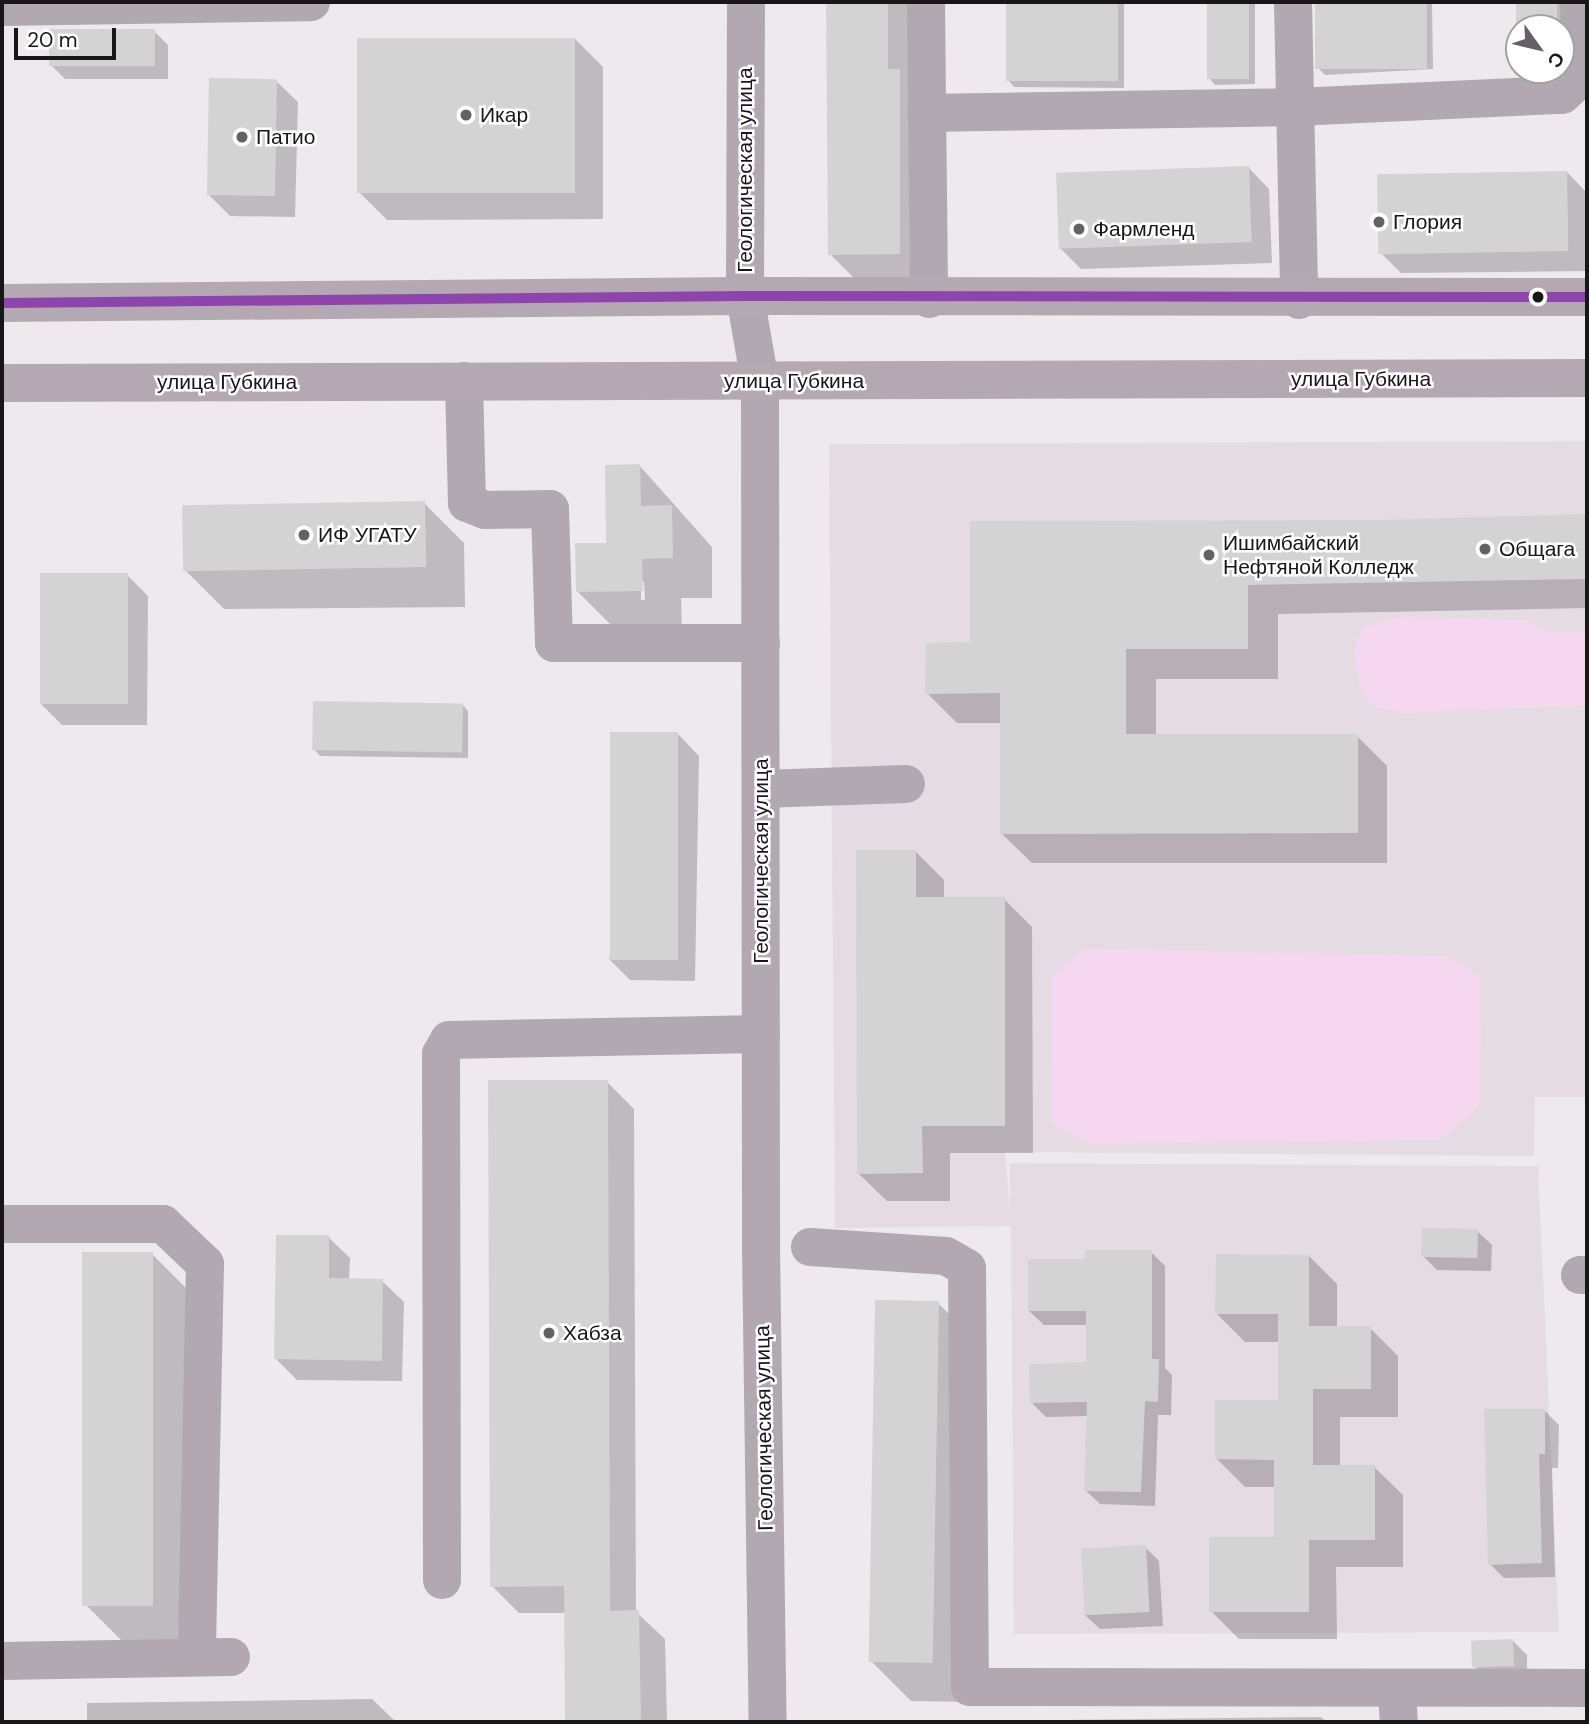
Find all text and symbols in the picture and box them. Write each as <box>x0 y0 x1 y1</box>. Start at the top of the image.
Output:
scale bar <box>18 14 119 58</box>
north arrow <box>1505 14 1575 84</box>
text: 20 m <box>27 26 78 54</box>
text: С <box>1542 47 1570 73</box>
street label: Геологическая улица <box>732 67 758 273</box>
place label: Икар <box>480 102 528 128</box>
marker: Икар <box>458 107 474 123</box>
place label: Патио <box>256 124 315 150</box>
marker: Патио <box>234 129 250 145</box>
place label: Глория <box>1393 209 1462 235</box>
marker: Глория <box>1371 214 1387 230</box>
place label: Фармленд <box>1093 216 1195 242</box>
marker: Фармленд <box>1071 221 1087 237</box>
unlabelled marker <box>1531 290 1545 304</box>
street label: улица Губкина <box>1291 366 1431 392</box>
street label: улица Губкина <box>724 368 864 394</box>
street label: улица Губкина <box>157 369 297 395</box>
place label: ИФ УГАТУ <box>318 522 416 548</box>
marker: ИФ УГАТУ <box>296 527 312 543</box>
place label: Ишимбайский Нефтяной Колледж <box>1223 530 1414 580</box>
place label: Общага <box>1499 536 1575 562</box>
marker: Общага <box>1477 541 1493 557</box>
marker: Ишимбайский Нефтяной Колледж <box>1201 547 1217 563</box>
street label: Геологическая улица <box>748 758 774 964</box>
place label: Хабза <box>563 1320 622 1346</box>
marker: Хабза <box>541 1325 557 1341</box>
street label: Геологическая улица <box>750 1325 778 1531</box>

